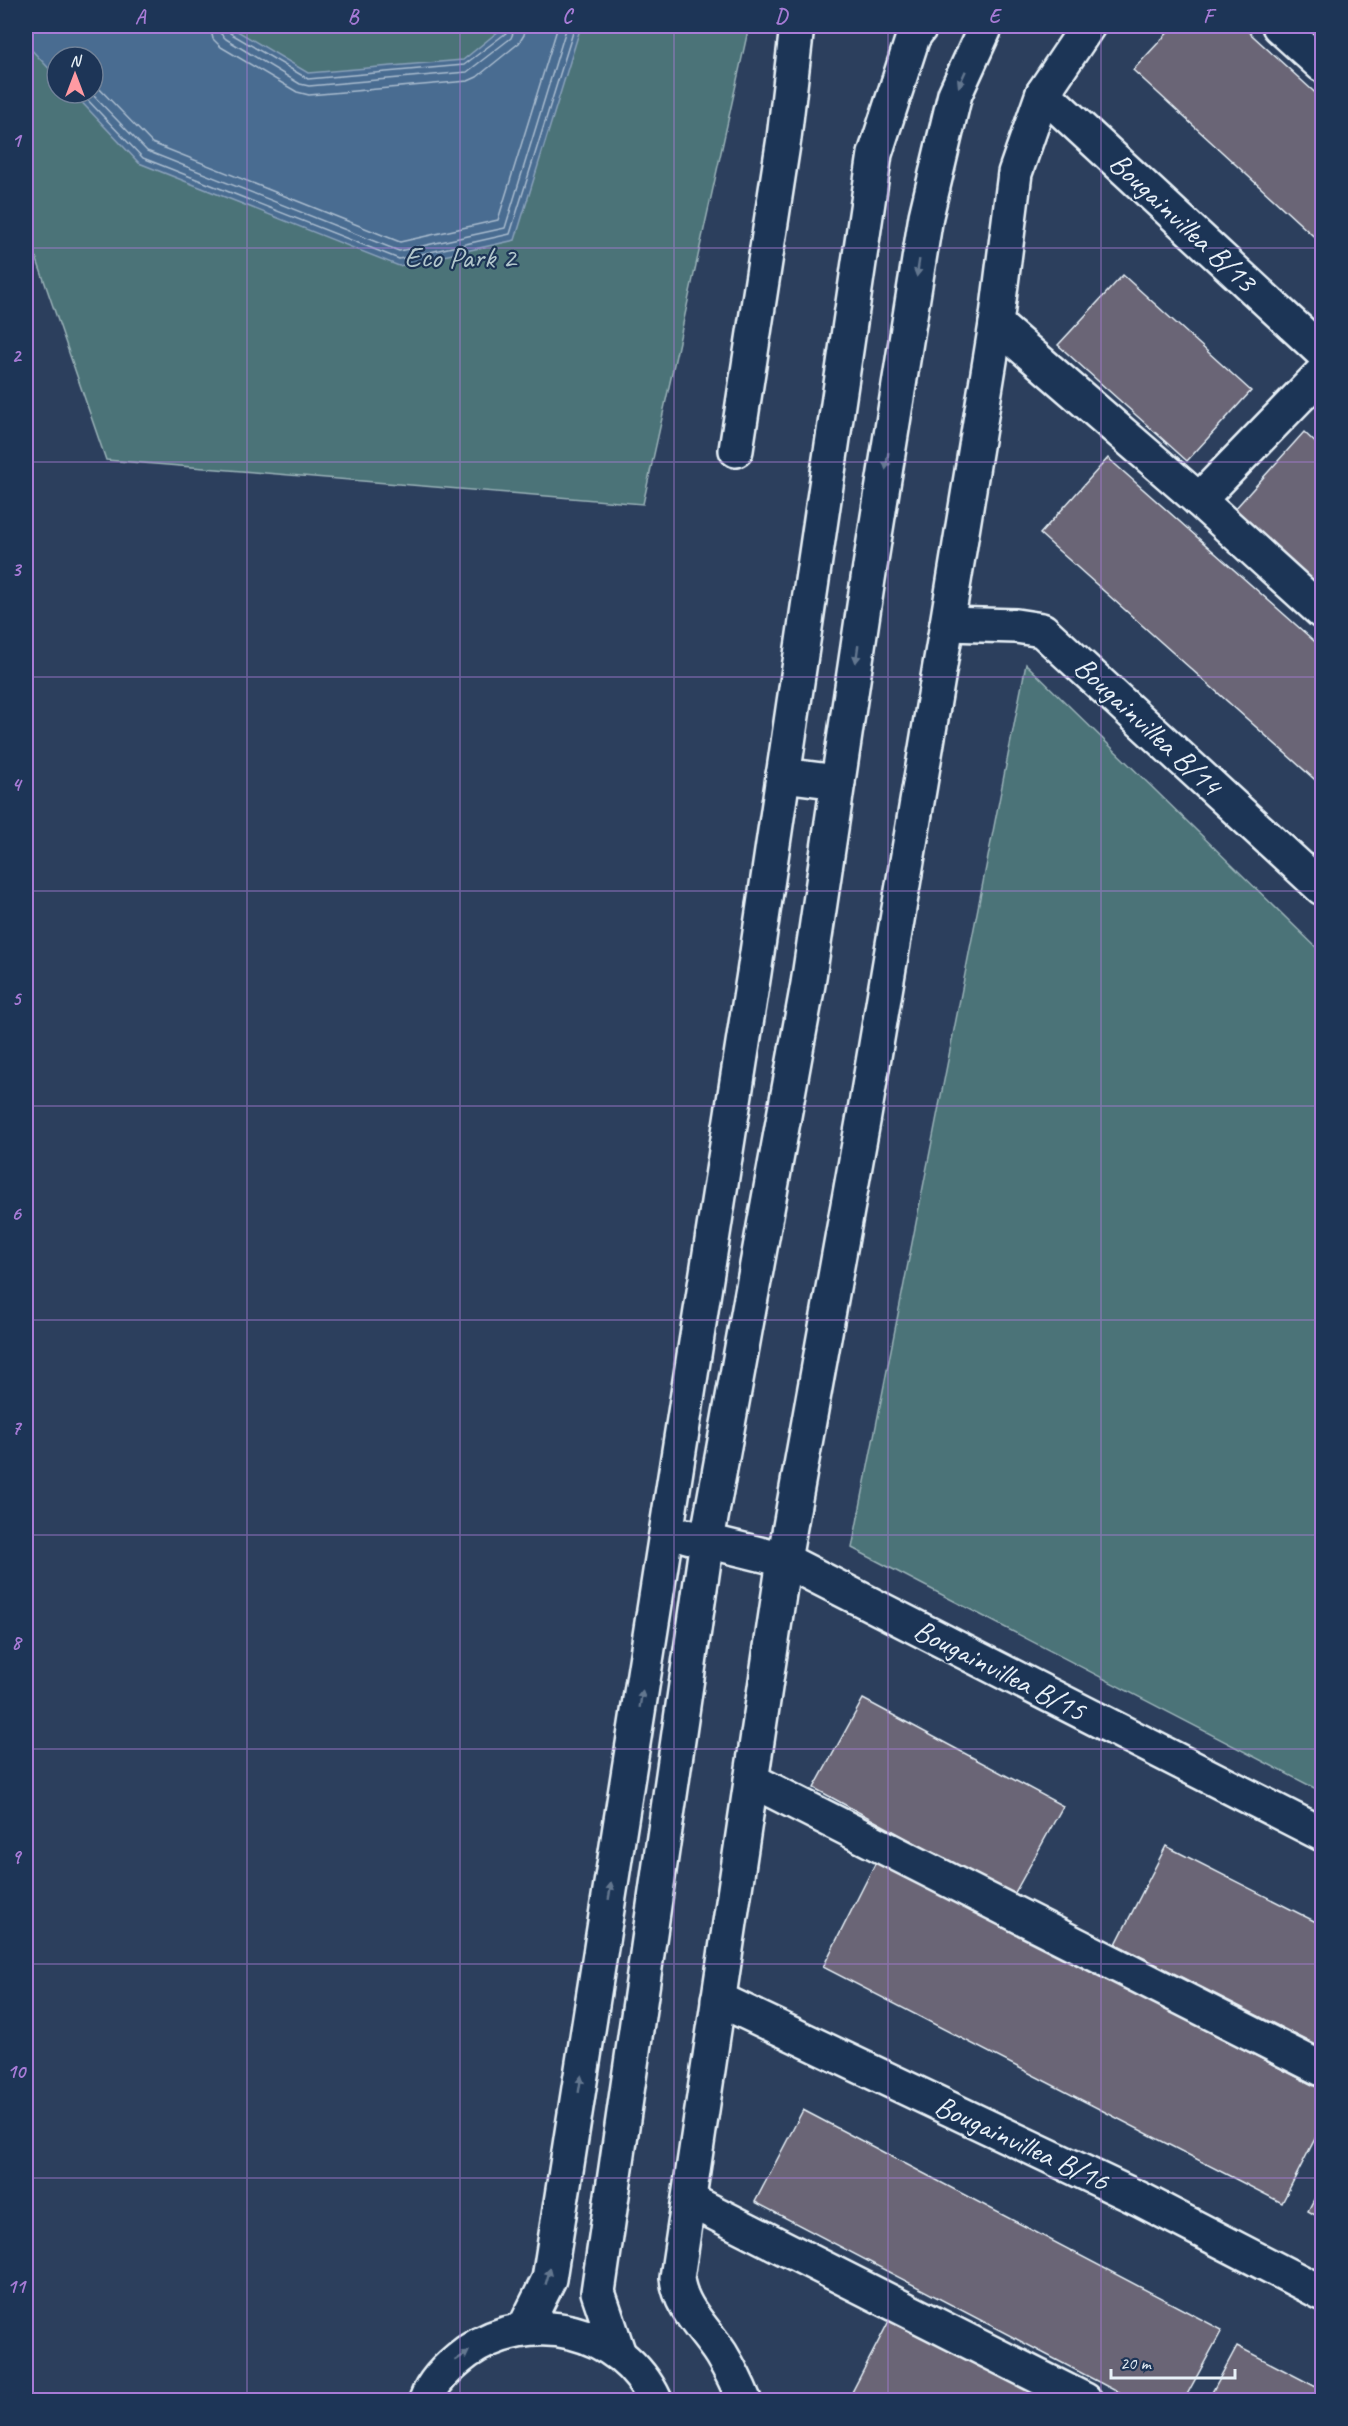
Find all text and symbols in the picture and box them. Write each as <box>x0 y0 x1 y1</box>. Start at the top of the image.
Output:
text: A <box>135 4 147 29</box>
text: B <box>348 4 360 29</box>
text: C <box>562 4 574 29</box>
text: D <box>775 4 789 29</box>
text: E <box>989 4 1003 29</box>
text: F <box>1203 4 1217 29</box>
north arrow <box>45 45 105 105</box>
text: N <box>70 51 83 71</box>
one-way arrow <box>957 70 967 88</box>
text: 1 <box>12 128 23 153</box>
street label: Bougainvillea B/13 <box>1101 144 1266 302</box>
park label: Eco Park 2 <box>404 238 518 276</box>
one-way arrow <box>913 259 922 278</box>
text: 2 <box>12 343 23 368</box>
one-way arrow <box>882 452 891 471</box>
text: 3 <box>12 557 23 582</box>
one-way arrow <box>853 644 862 663</box>
street label: Bougainvillea B/14 <box>1066 648 1231 806</box>
text: 4 <box>12 772 24 797</box>
text: 5 <box>12 986 23 1011</box>
text: 6 <box>11 1201 22 1226</box>
text: 7 <box>12 1415 23 1440</box>
street label: Bougainvillea B/15 <box>908 1610 1094 1730</box>
text: 8 <box>12 1630 24 1655</box>
one-way arrow <box>636 1689 645 1708</box>
text: 9 <box>12 1844 23 1869</box>
one-way arrow <box>606 1882 615 1901</box>
text: 10 <box>7 2059 27 2084</box>
one-way arrow <box>576 2074 585 2093</box>
street label: Bougainvillea B/16 <box>929 2086 1116 2201</box>
one-way arrow <box>544 2267 554 2285</box>
text: 11 <box>7 2274 27 2299</box>
scale bar <box>1111 2342 1236 2380</box>
one-way arrow <box>454 2351 470 2362</box>
text: 20 m <box>1120 2352 1153 2374</box>

